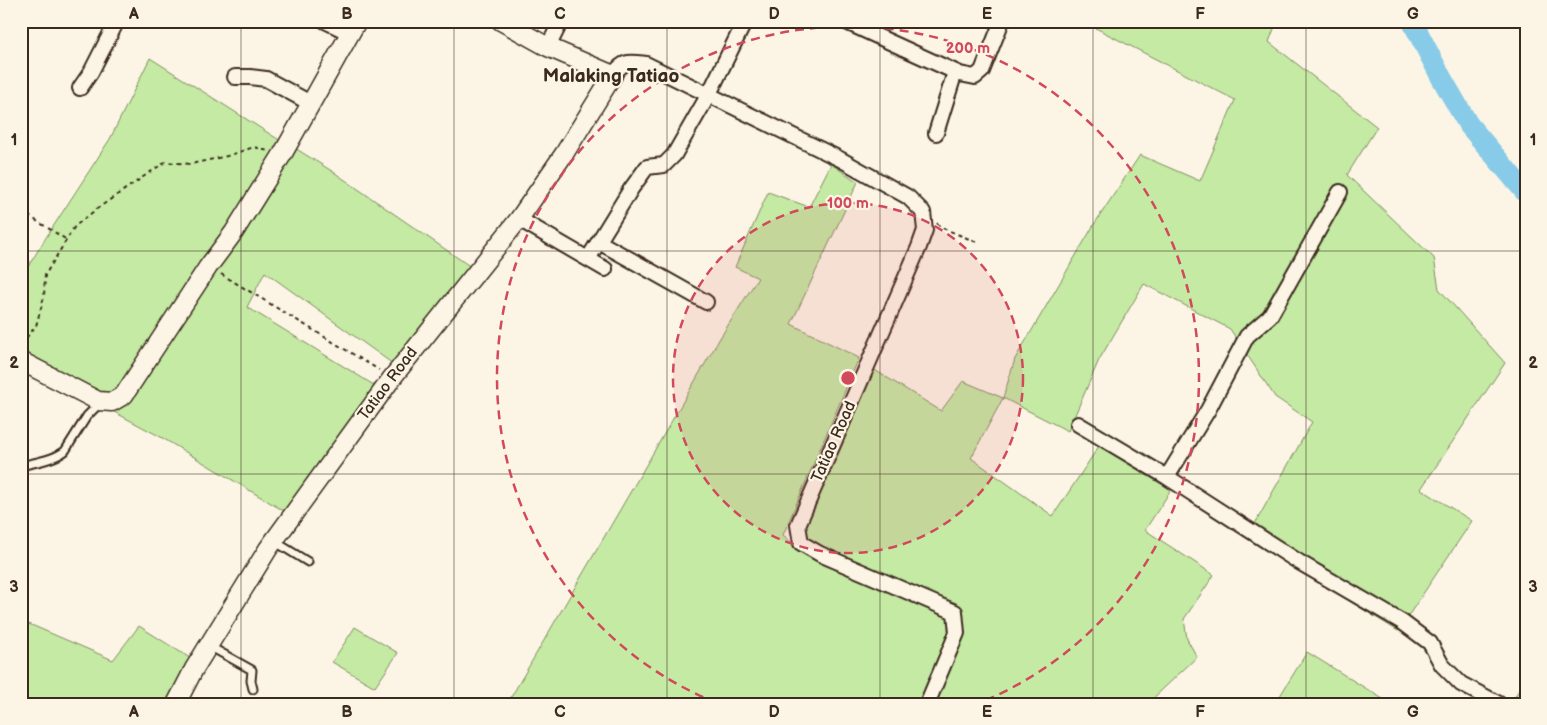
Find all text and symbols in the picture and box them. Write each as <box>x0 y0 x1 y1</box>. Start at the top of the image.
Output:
text: A <box>128 5 139 24</box>
text: B <box>341 5 353 24</box>
text: C <box>554 5 566 24</box>
text: D <box>768 5 780 24</box>
text: E <box>982 5 992 24</box>
text: F <box>1195 5 1205 24</box>
text: G <box>1407 5 1419 24</box>
text: 200 m <box>946 39 990 58</box>
district label: Malaking Tatiao <box>543 65 679 88</box>
text: 1 <box>11 131 17 150</box>
text: 1 <box>1530 131 1536 150</box>
text: 100 m <box>827 194 869 213</box>
street label: Tatiao Road <box>354 344 422 424</box>
text: 2 <box>9 354 19 373</box>
text: 2 <box>1528 354 1538 373</box>
centre of rings <box>839 369 857 387</box>
street label: Tatiao Road <box>808 398 860 486</box>
text: 3 <box>9 578 19 597</box>
text: 3 <box>1528 578 1538 597</box>
text: A <box>128 703 139 722</box>
text: B <box>341 703 353 722</box>
text: C <box>554 703 566 722</box>
text: D <box>768 703 780 722</box>
text: E <box>982 703 992 722</box>
text: F <box>1195 703 1205 722</box>
text: G <box>1407 703 1419 722</box>

